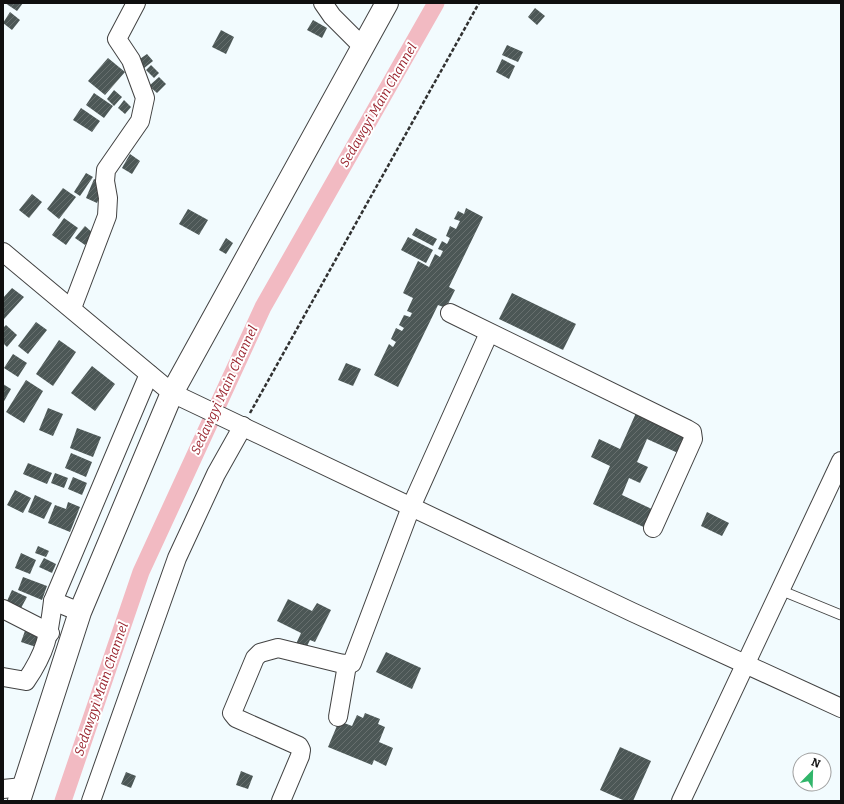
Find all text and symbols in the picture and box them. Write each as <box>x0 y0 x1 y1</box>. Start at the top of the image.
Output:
water label: Sedawgyi Main Channel <box>336 40 420 169</box>
water label: Sedawgyi Main Channel <box>188 323 261 457</box>
water label: Sedawgyi Main Channel <box>71 620 131 758</box>
north arrow <box>792 752 832 792</box>
text: N <box>809 756 823 771</box>

